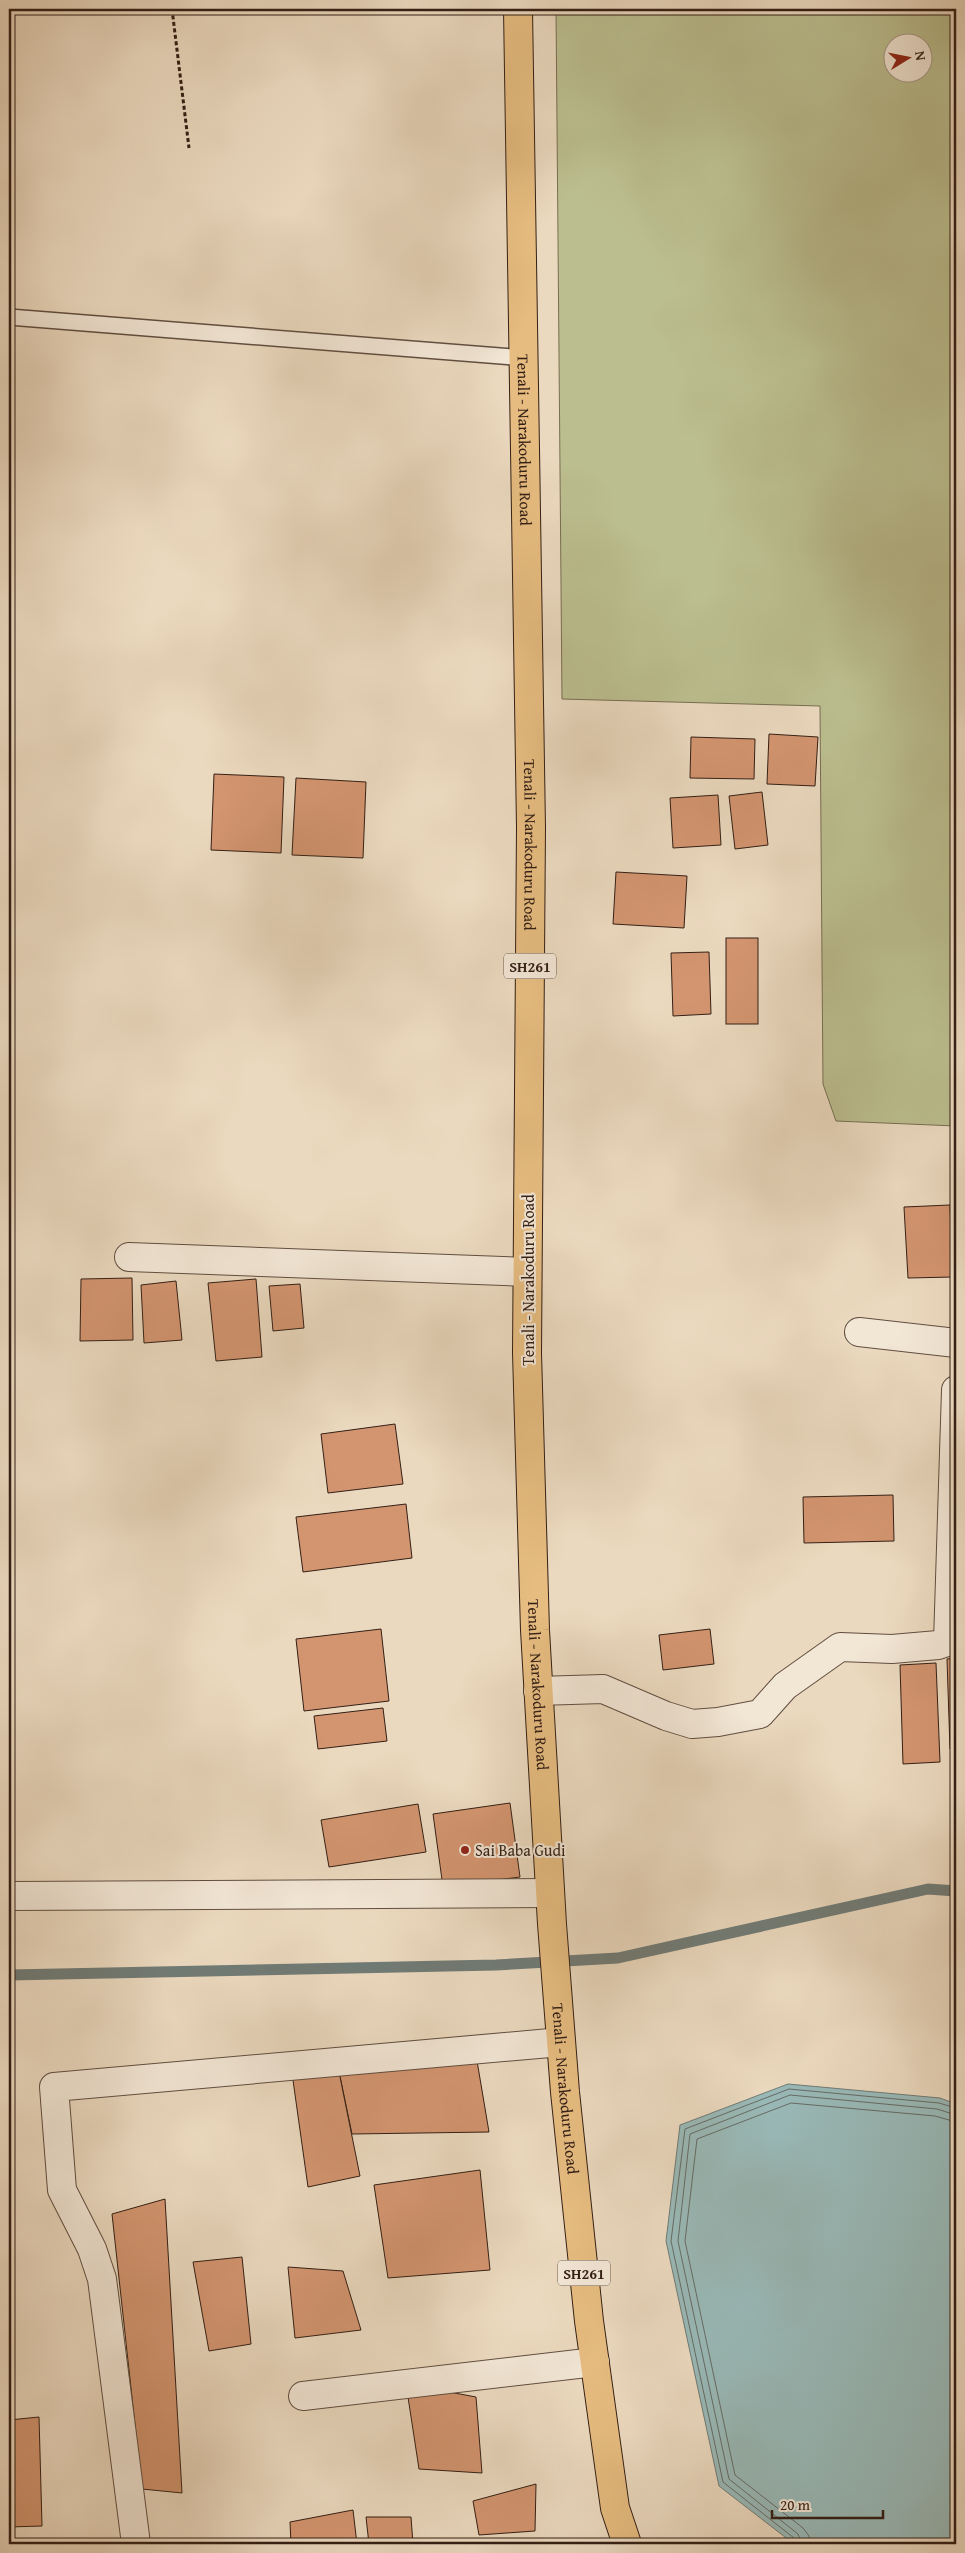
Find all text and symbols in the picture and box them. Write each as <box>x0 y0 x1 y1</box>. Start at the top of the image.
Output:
north arrow <box>882 32 932 82</box>
text: N <box>910 49 932 63</box>
street label: Tenali - Narakoduru Road <box>511 354 538 526</box>
street label: Tenali - Narakoduru Road <box>518 759 543 931</box>
road number: SH261 <box>504 954 556 978</box>
street label: Tenali - Narakoduru Road <box>516 1194 540 1366</box>
street label: Tenali - Narakoduru Road <box>522 1599 555 1771</box>
place label: Sai Baba Gudi <box>475 1838 566 1862</box>
marker: Sai Baba Gudi <box>459 1844 471 1856</box>
street label: Tenali - Narakoduru Road <box>546 2002 586 2176</box>
road number: SH261 <box>558 2260 610 2286</box>
scale bar <box>772 2488 884 2520</box>
text: 20 m <box>780 2494 811 2515</box>

